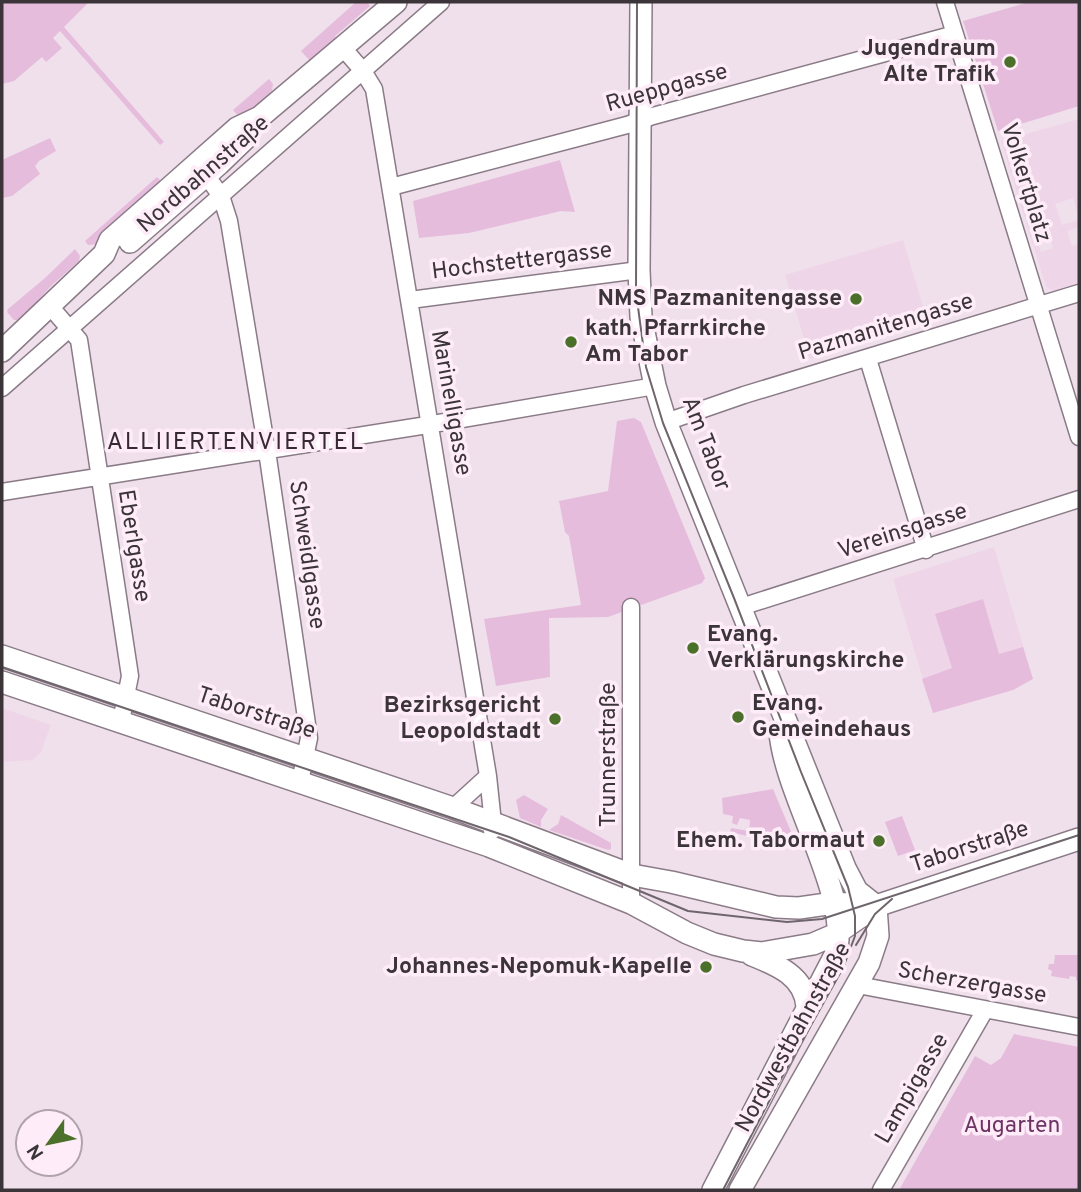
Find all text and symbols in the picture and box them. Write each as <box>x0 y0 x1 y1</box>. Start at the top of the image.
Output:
place label: Jugendraum Alte Trafik <box>861 35 996 90</box>
marker: Jugendraum Alte Trafik <box>1002 54 1018 70</box>
street label: Rueppgasse <box>603 58 731 120</box>
street label: Nordbahnstraße <box>132 110 276 240</box>
street label: Volkertplatz <box>993 120 1057 246</box>
street label: Hochstettergasse <box>430 237 614 287</box>
place label: NMS Pazmanitengasse <box>597 285 842 314</box>
street label: Pazmanitengasse <box>795 288 977 368</box>
marker: NMS Pazmanitengasse <box>848 291 864 307</box>
place label: kath. Pfarrkirche Am Tabor <box>585 315 766 370</box>
street label: Marinelligasse <box>423 328 477 478</box>
marker: kath. Pfarrkirche Am Tabor <box>563 334 579 350</box>
street label: Am Tabor <box>674 393 736 495</box>
district label: ALLIIERTENVIERTEL <box>107 428 365 458</box>
street label: Schweidlgasse <box>281 479 331 631</box>
street label: Eberlgasse <box>110 488 156 604</box>
street label: Vereinsgasse <box>835 497 971 567</box>
place label: Evang. Verklärungskirche <box>707 621 904 676</box>
marker: Evang. Verklärungskirche <box>685 640 701 656</box>
street label: Taborstraße <box>193 681 319 747</box>
street label: Trunnerstraße <box>595 682 624 828</box>
place label: Evang. Gemeindehaus <box>752 690 911 745</box>
place label: Bezirksgericht Leopoldstadt <box>384 692 541 747</box>
marker: Evang. Gemeindehaus <box>730 709 746 725</box>
marker: Bezirksgericht Leopoldstadt <box>547 711 563 727</box>
street label: Taborstraße <box>907 815 1033 881</box>
place label: Ehem. Tabormaut <box>676 827 865 856</box>
marker: Ehem. Tabormaut <box>871 833 887 849</box>
street label: Nordwestbahnstraße <box>730 938 858 1138</box>
place label: Johannes-Nepomuk-Kapelle <box>386 953 692 982</box>
street label: Scherzergasse <box>895 957 1049 1011</box>
marker: Johannes-Nepomuk-Kapelle <box>698 959 714 975</box>
street label: Lampigasse <box>870 1029 956 1149</box>
north arrow <box>14 1108 84 1178</box>
park label: Augarten <box>963 1112 1061 1141</box>
text: N <box>23 1139 50 1163</box>

